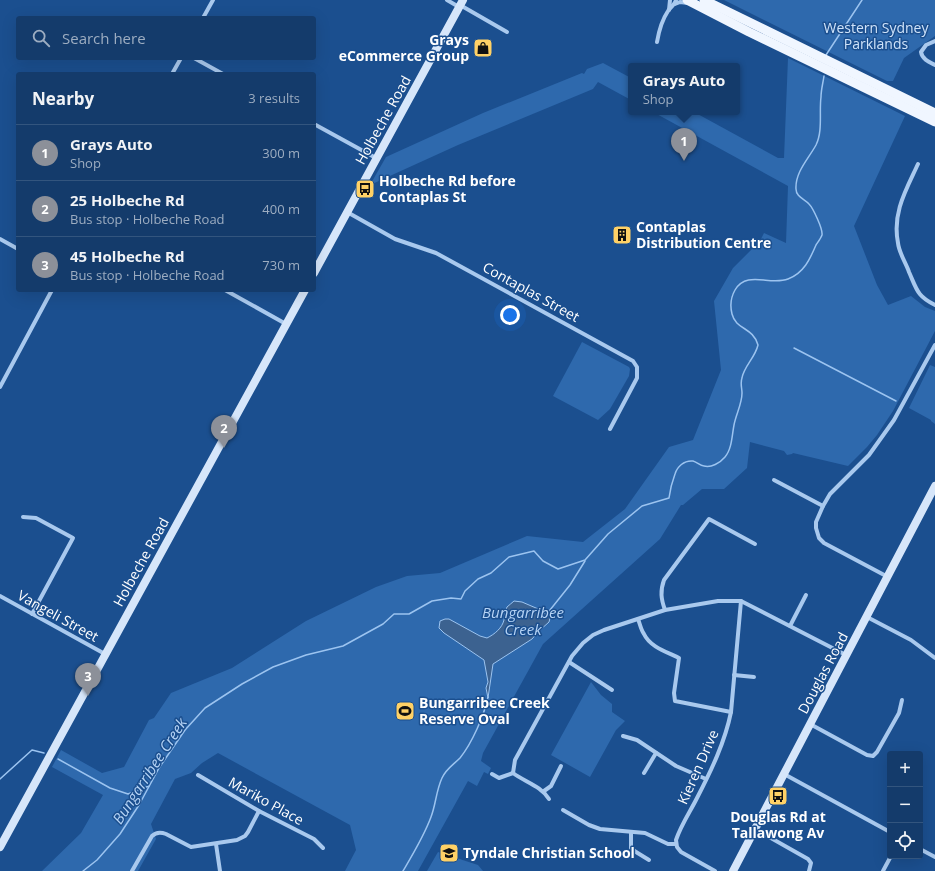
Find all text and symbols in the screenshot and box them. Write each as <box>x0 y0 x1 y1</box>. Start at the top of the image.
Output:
search box <box>16 16 316 60</box>
park label: Western Sydney Parklands <box>824 18 929 53</box>
icon: search <box>30 27 52 49</box>
text: Search here <box>62 28 146 48</box>
place label: Grays eCommerce Group <box>339 30 469 65</box>
shop icon: Grays eCommerce Group <box>472 37 494 59</box>
popup <box>628 63 740 115</box>
text: Grays Auto <box>643 70 725 90</box>
street label: Holbeche Road <box>350 72 415 168</box>
text: Nearby <box>32 87 94 110</box>
text: 3 results <box>248 89 300 107</box>
text: Shop <box>643 90 674 108</box>
pin: 1 <box>671 128 697 161</box>
text: Grays Auto <box>70 134 153 154</box>
text: 1 <box>41 144 49 162</box>
text: 300 m <box>262 144 300 162</box>
text: Shop <box>70 154 101 172</box>
place label: Holbeche Rd before Contaplas St <box>379 171 516 206</box>
bus stop icon: Holbeche Rd before Contaplas St <box>354 178 376 200</box>
text: 25 Holbeche Rd <box>70 190 184 210</box>
text: 2 <box>41 200 49 218</box>
text: 400 m <box>262 200 300 218</box>
text: Bus stop · Holbeche Road <box>70 210 225 228</box>
place label: Contaplas Distribution Centre <box>636 217 771 252</box>
building icon: Contaplas Distribution Centre <box>611 224 633 246</box>
text: 45 Holbeche Rd <box>70 246 184 266</box>
text: 3 <box>41 256 49 274</box>
text: 730 m <box>262 256 300 274</box>
street label: Contaplas Street <box>479 257 583 326</box>
text: Bus stop · Holbeche Road <box>70 266 225 284</box>
your location <box>500 305 520 325</box>
pin: 2 <box>211 415 237 448</box>
street label: Holbeche Road <box>108 514 173 610</box>
street label: Vangeli Street <box>14 585 102 646</box>
water label: Bungarribee Creek <box>482 602 564 639</box>
street label: Douglas Road <box>793 629 852 717</box>
pin: 3 <box>75 663 101 696</box>
place label: Bungarribee Creek Reserve Oval <box>419 693 550 728</box>
sports icon: Bungarribee Creek Reserve Oval <box>394 700 416 722</box>
water label: Bungarribee Creek <box>107 713 191 827</box>
street label: Kieren Drive <box>673 726 723 807</box>
map controls <box>887 751 923 859</box>
button: + <box>887 751 923 787</box>
street label: Mariko Place <box>225 772 307 829</box>
bus stop icon: Douglas Rd at Tallawong Av <box>767 785 789 807</box>
button: − <box>887 787 923 823</box>
place label: Douglas Rd at Tallawong Av <box>730 807 826 842</box>
button: locate <box>887 823 923 859</box>
school or university icon: Tyndale Christian School <box>438 842 460 864</box>
place label: Tyndale Christian School <box>463 843 635 862</box>

